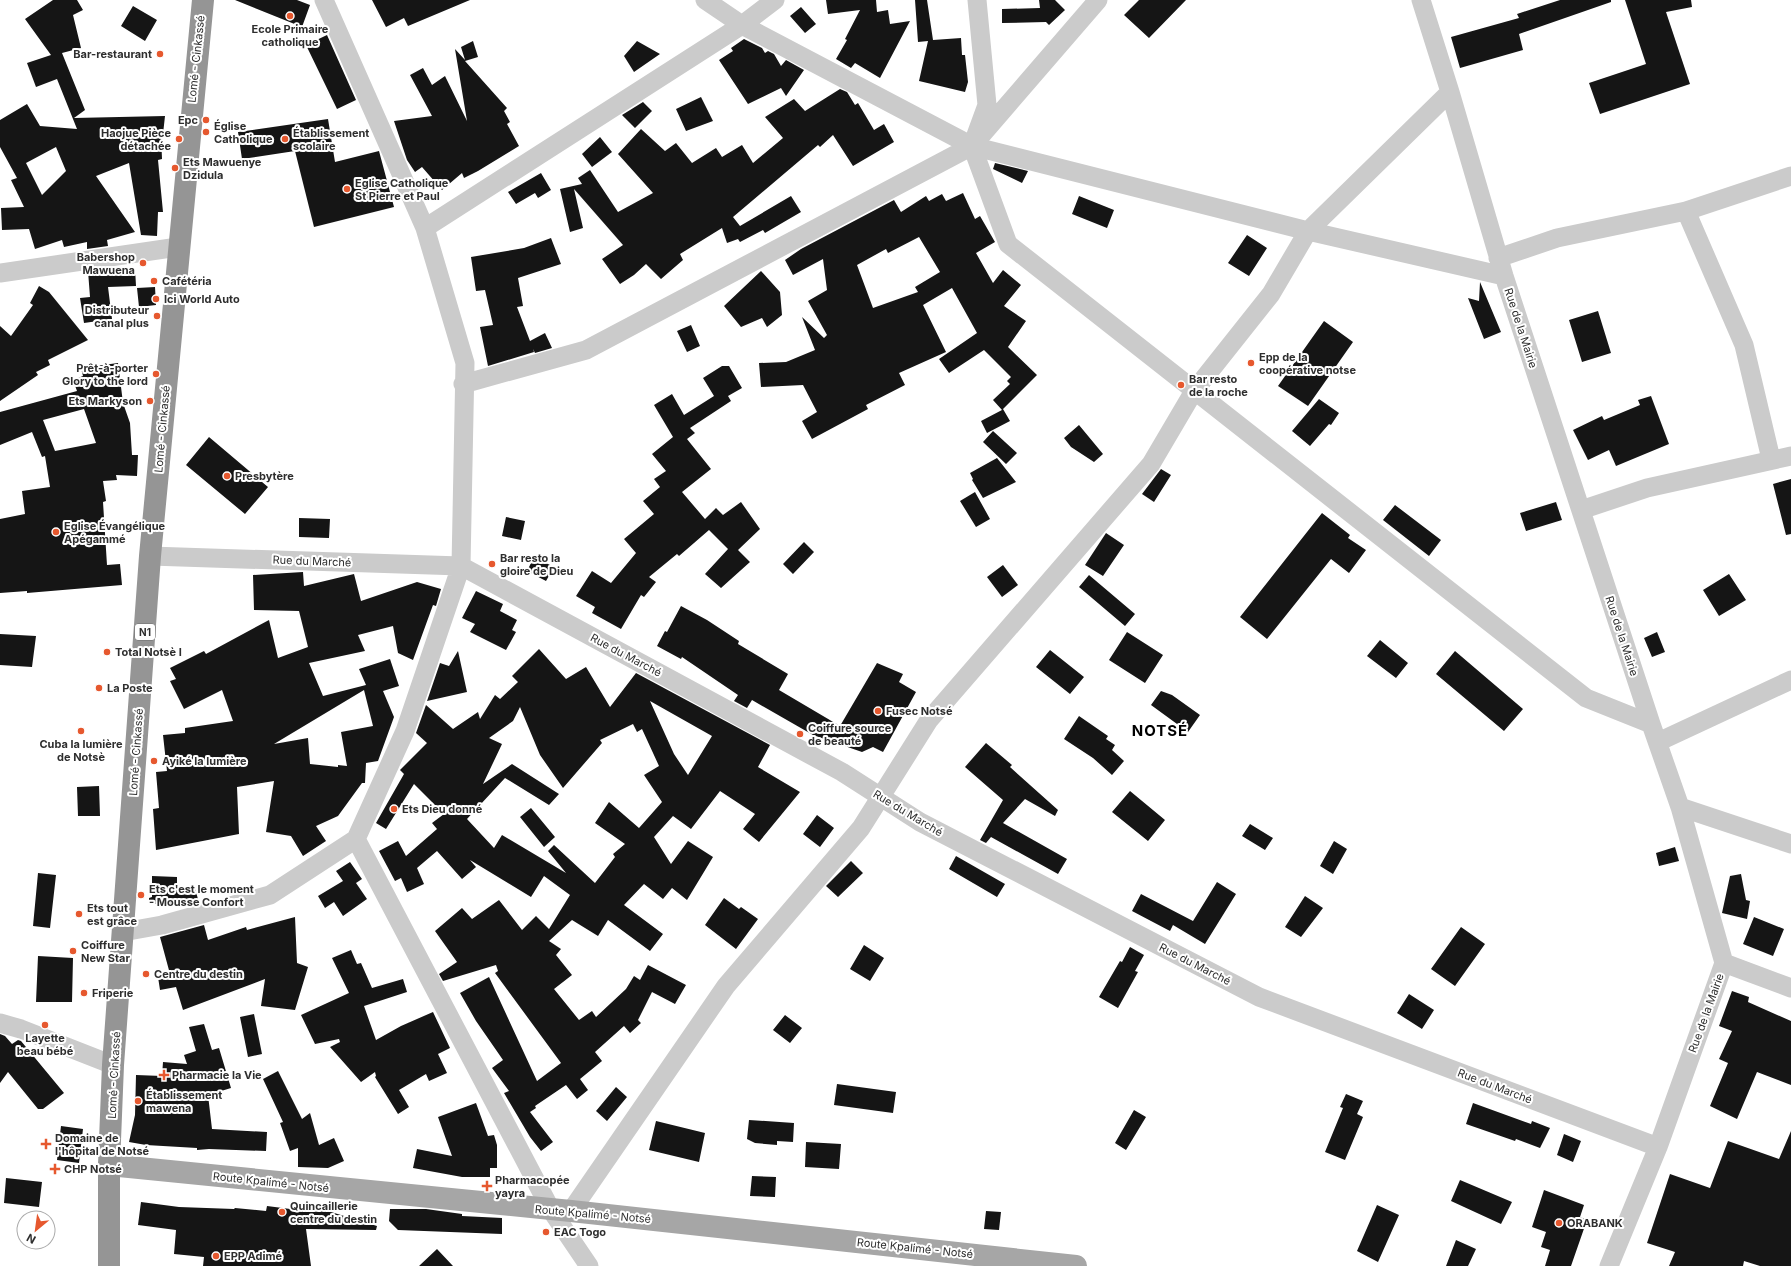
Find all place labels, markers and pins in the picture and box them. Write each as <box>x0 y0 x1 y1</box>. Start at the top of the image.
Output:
marker: Ecole Primaire catholique <box>285 11 295 21</box>
place label: Ecole Primaire catholique <box>252 22 329 49</box>
place label: Bar-restaurant <box>73 47 152 61</box>
marker: Bar-restaurant <box>155 49 165 59</box>
place label: Epc <box>178 113 199 127</box>
marker: Epc <box>201 115 211 125</box>
place label: Église Catholique <box>214 119 273 146</box>
place label: Haojue Pièce détachée <box>101 126 171 153</box>
place label: Établissement scolaire <box>293 126 369 153</box>
marker: Église Catholique <box>201 127 211 137</box>
marker: Haojue Pièce détachée <box>174 134 184 144</box>
marker: Établissement scolaire <box>280 134 290 144</box>
place label: Ets Mawuenye Dzidula <box>183 155 262 182</box>
marker: Ets Mawuenye Dzidula <box>170 163 180 173</box>
place label: Eglise Catholique St Pierre et Paul <box>355 176 449 203</box>
marker: Eglise Catholique St Pierre et Paul <box>342 184 352 194</box>
place label: Babershop Mawuena <box>77 250 135 277</box>
marker: Babershop Mawuena <box>138 258 148 268</box>
place label: Cafétéria <box>162 274 212 288</box>
marker: Cafétéria <box>149 276 159 286</box>
place label: Ici World Auto <box>164 292 240 306</box>
marker: Ici World Auto <box>151 294 161 304</box>
place label: Distributeur canal plus <box>85 303 150 330</box>
marker: Distributeur canal plus <box>152 311 162 321</box>
place label: Epp de la coopérative notse <box>1259 350 1356 377</box>
marker: Epp de la coopérative notse <box>1246 358 1256 368</box>
place label: Prêt-à-porter Glory to the lord <box>62 361 149 388</box>
marker: Prêt-à-porter Glory to the lord <box>151 369 161 379</box>
place label: Bar resto de la roche <box>1189 372 1248 399</box>
marker: Bar resto de la roche <box>1176 380 1186 390</box>
place label: Ets Markyson <box>68 394 142 408</box>
marker: Ets Markyson <box>145 396 155 406</box>
place label: Presbytère <box>235 469 294 483</box>
marker: Presbytère <box>222 471 232 481</box>
place label: Eglise Évangélique Apégammé <box>64 519 166 546</box>
marker: Eglise Évangélique Apégammé <box>51 527 61 537</box>
place label: Bar resto la gloire de Dieu <box>500 551 574 578</box>
marker: Bar resto la gloire de Dieu <box>487 559 497 569</box>
place label: Total Notsè I <box>115 645 182 659</box>
marker: Total Notsè I <box>102 647 112 657</box>
place label: La Poste <box>107 681 153 695</box>
marker: La Poste <box>94 683 104 693</box>
place label: Fusec Notsé <box>886 704 953 718</box>
marker: Fusec Notsé <box>873 706 883 716</box>
place label: Coiffure source de beauté <box>808 721 892 748</box>
marker: Cuba la lumière de Notsè <box>76 726 86 736</box>
marker: Coiffure source de beauté <box>795 729 805 739</box>
place label: Cuba la lumière de Notsè <box>39 737 123 764</box>
place label: Ayiké la lumière <box>162 754 247 768</box>
marker: Ayiké la lumière <box>149 756 159 766</box>
place label: Ets Dieu donné <box>402 802 483 816</box>
marker: Ets Dieu donné <box>389 804 399 814</box>
place label: Ets c'est le moment - Mousse Confort <box>149 882 254 909</box>
marker: Ets c'est le moment - Mousse Confort <box>136 890 146 900</box>
place label: Ets tout est grâce <box>87 901 137 928</box>
marker: Ets tout est grâce <box>74 909 84 919</box>
place label: Coiffure New Star <box>81 938 130 965</box>
marker: Coiffure New Star <box>68 946 78 956</box>
place label: Centre du destin <box>154 967 243 981</box>
marker: Centre du destin <box>141 969 151 979</box>
place label: Friperie <box>92 986 134 1000</box>
marker: Friperie <box>79 988 89 998</box>
marker: Layette beau bébé <box>40 1020 50 1030</box>
place label: Layette beau bébé <box>17 1031 74 1058</box>
place label: Pharmacie la Vie <box>172 1068 262 1082</box>
marker: Pharmacie la Vie <box>159 1070 169 1080</box>
place label: Établissement mawena <box>146 1088 222 1115</box>
marker: Établissement mawena <box>133 1096 143 1106</box>
place label: Domaine de l'hôpital de Notsé <box>55 1131 150 1158</box>
marker: Domaine de l'hôpital de Notsé <box>40 1138 52 1150</box>
place label: CHP Notsé <box>64 1162 122 1176</box>
marker: CHP Notsé <box>49 1163 61 1175</box>
place label: Pharmacopée yayra <box>495 1173 570 1200</box>
marker: Pharmacopée yayra <box>482 1181 492 1191</box>
place label: Quincaillerie centre du destin <box>290 1199 377 1226</box>
marker: Quincaillerie centre du destin <box>277 1207 287 1217</box>
place label: ORABANK <box>1567 1216 1623 1230</box>
marker: ORABANK <box>1554 1218 1564 1228</box>
place label: EAC Togo <box>554 1225 606 1239</box>
marker: EAC Togo <box>541 1227 551 1237</box>
place label: EPP Adimé <box>224 1249 282 1263</box>
marker: EPP Adimé <box>211 1251 221 1261</box>

